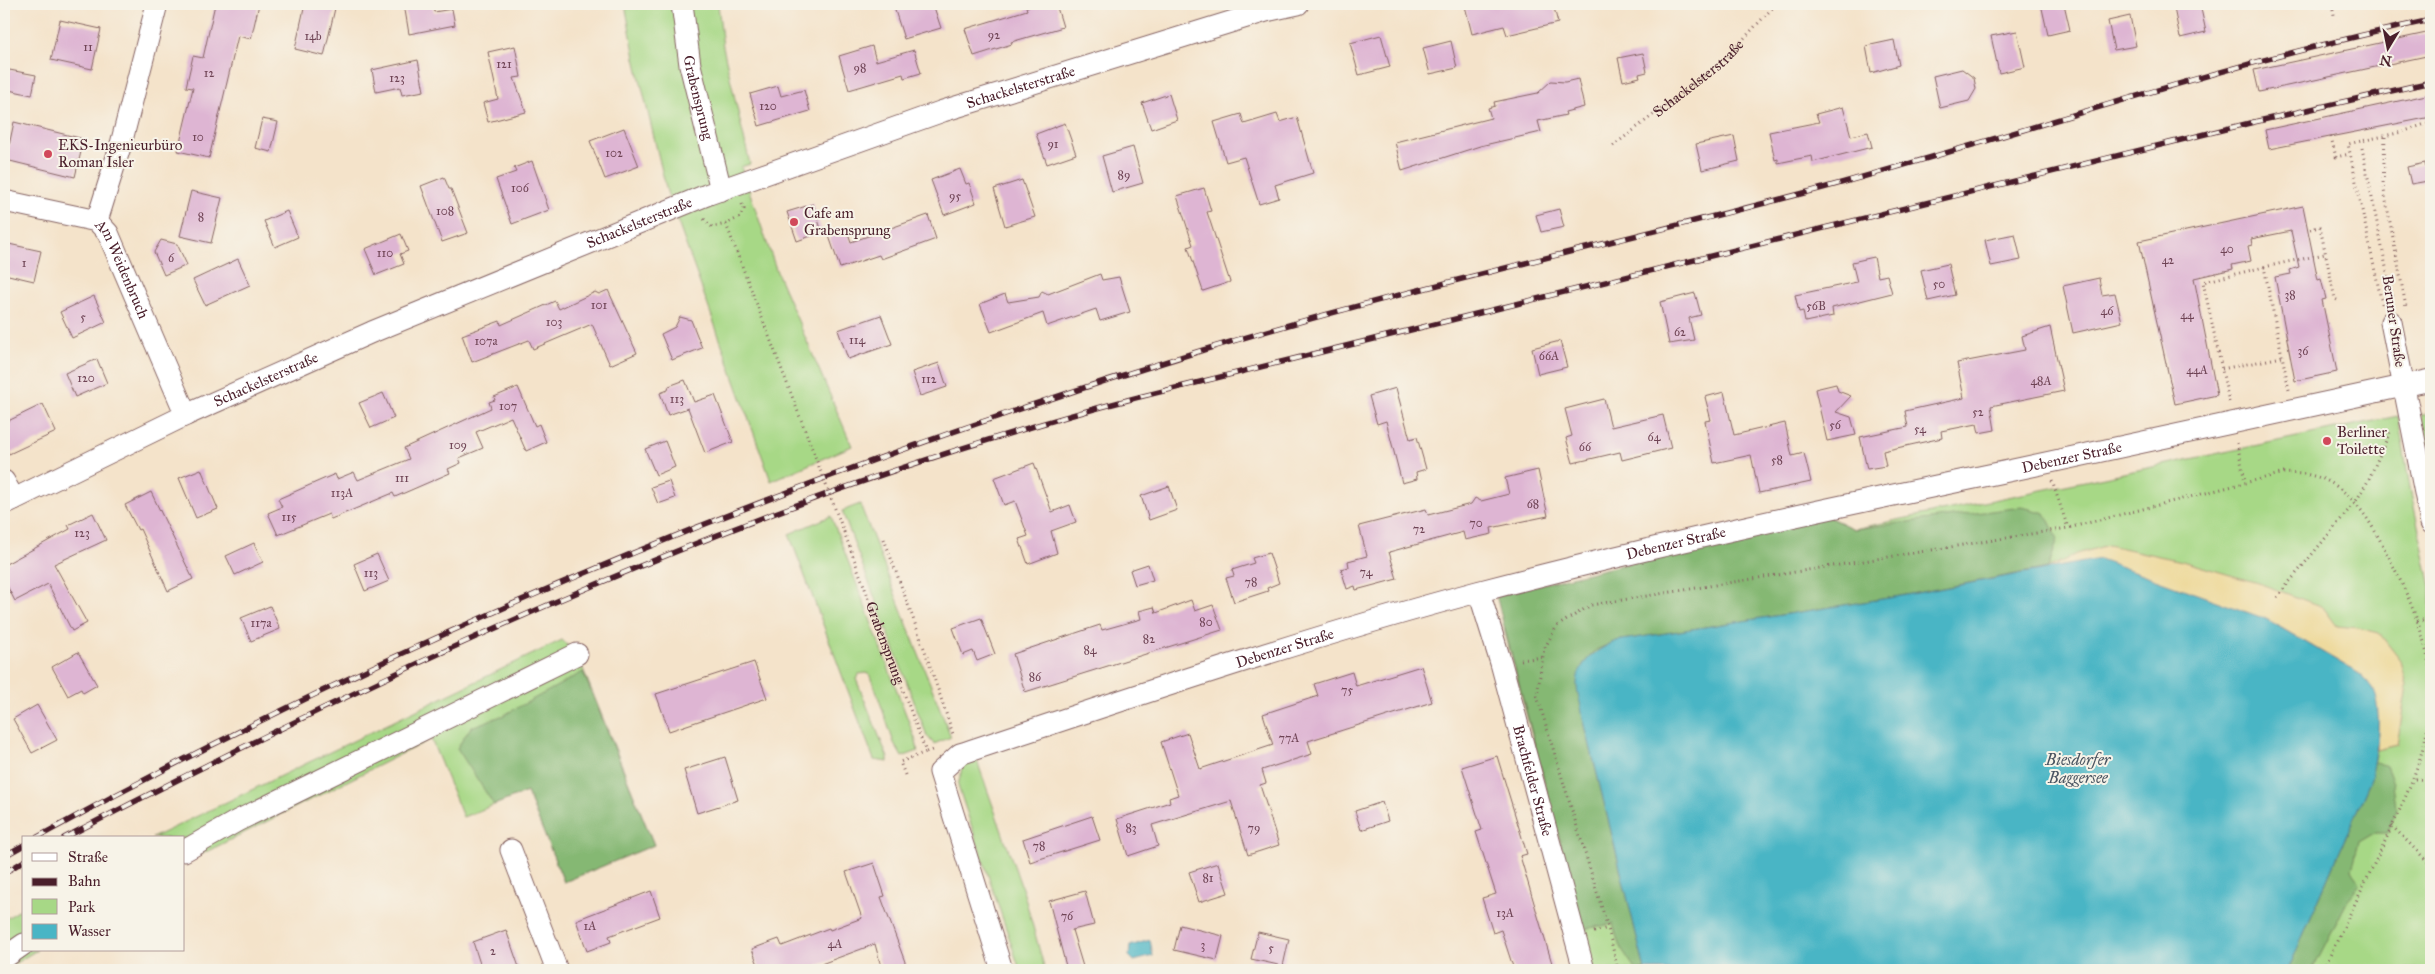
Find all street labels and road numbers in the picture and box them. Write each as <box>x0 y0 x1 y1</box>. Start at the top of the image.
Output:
street label: Schackelsterstraße <box>1649 36 1747 121</box>
street label: Grabensprung <box>680 54 717 143</box>
street label: Schackelsterstraße <box>964 62 1077 112</box>
street label: Schackelsterstraße <box>584 193 695 252</box>
street label: Am Weidenbruch <box>91 215 153 322</box>
street label: Beruner Straße <box>2379 274 2409 368</box>
street label: Schackelsterstraße <box>211 348 321 411</box>
street label: Debenzer Straße <box>2020 438 2123 477</box>
street label: Debenzer Straße <box>1624 523 1727 563</box>
street label: Grabensprung <box>862 599 909 687</box>
street label: Debenzer Straße <box>1233 624 1336 672</box>
street label: Brachfelder Straße <box>1509 723 1556 838</box>

